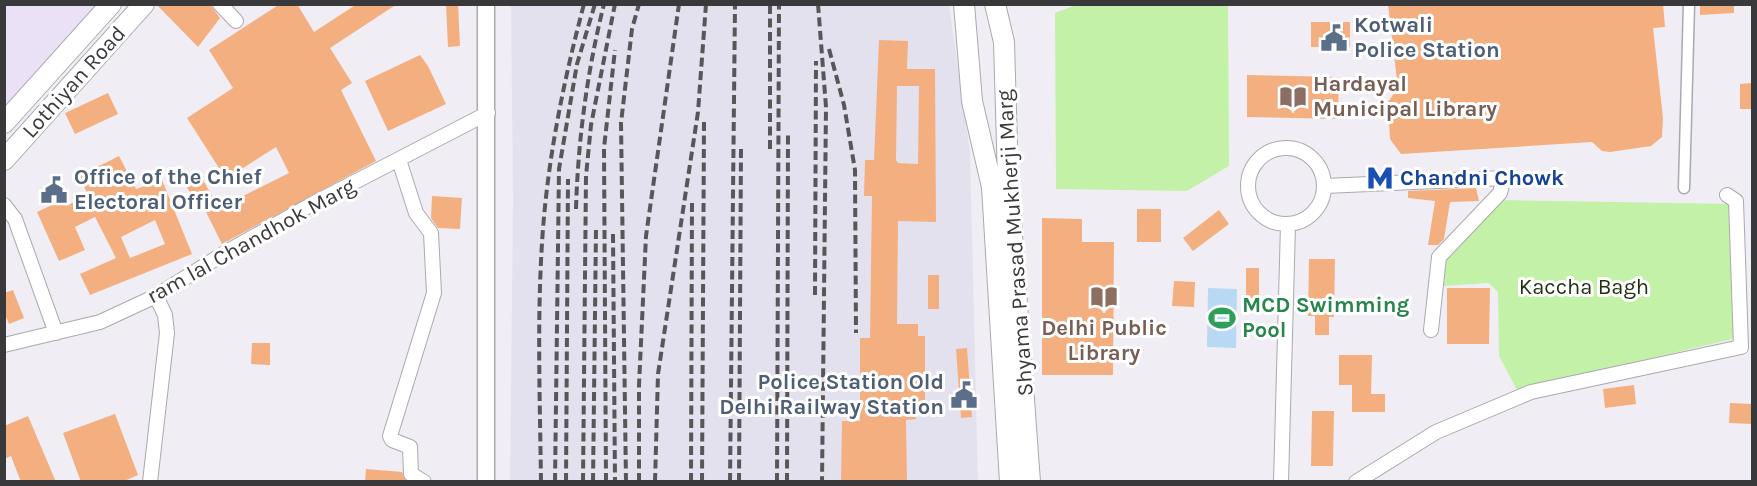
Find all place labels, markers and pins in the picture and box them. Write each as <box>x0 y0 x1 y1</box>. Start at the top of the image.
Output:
place label: Kotwali Police Station <box>1354 12 1500 63</box>
public building icon: Kotwali Police Station <box>1319 23 1349 53</box>
place label: Hardayal Municipal Library <box>1313 71 1497 122</box>
library icon: Hardayal Municipal Library <box>1278 82 1308 112</box>
metro station icon: Chandni Chowk <box>1365 163 1395 193</box>
place label: Office of the Chief Electoral Officer <box>74 164 263 215</box>
place label: Chandni Chowk <box>1400 165 1564 191</box>
public building icon: Office of the Chief Electoral Officer <box>39 175 69 205</box>
library icon: Delhi Public Library <box>1089 282 1119 312</box>
place label: MCD Swimming Pool <box>1242 292 1409 343</box>
sports icon: MCD Swimming Pool <box>1207 303 1237 333</box>
place label: Delhi Public Library <box>1041 315 1167 366</box>
place label: Police Station Old Delhi Railway Station <box>719 369 944 420</box>
public building icon: Police Station Old Delhi Railway Station <box>949 380 979 410</box>

